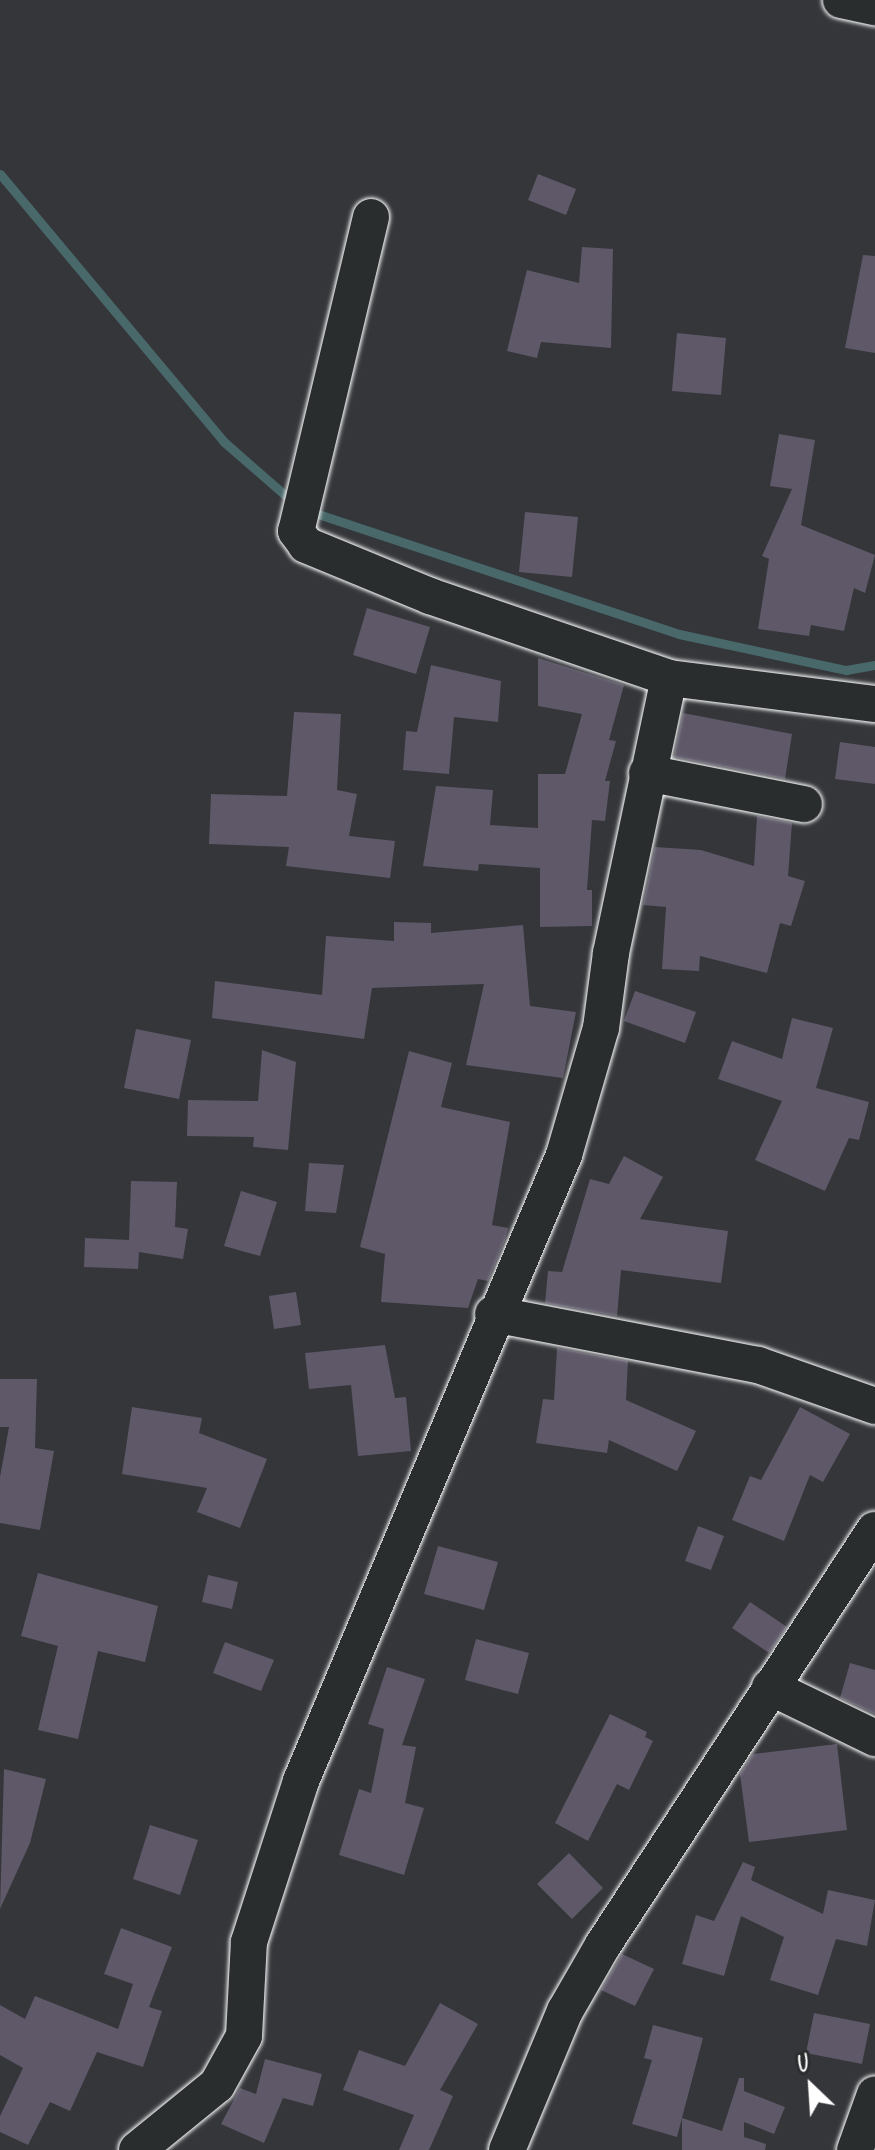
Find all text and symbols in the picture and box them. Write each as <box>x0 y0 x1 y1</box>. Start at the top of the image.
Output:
north arrow <box>771 2046 851 2126</box>
text: U <box>790 2049 812 2079</box>

